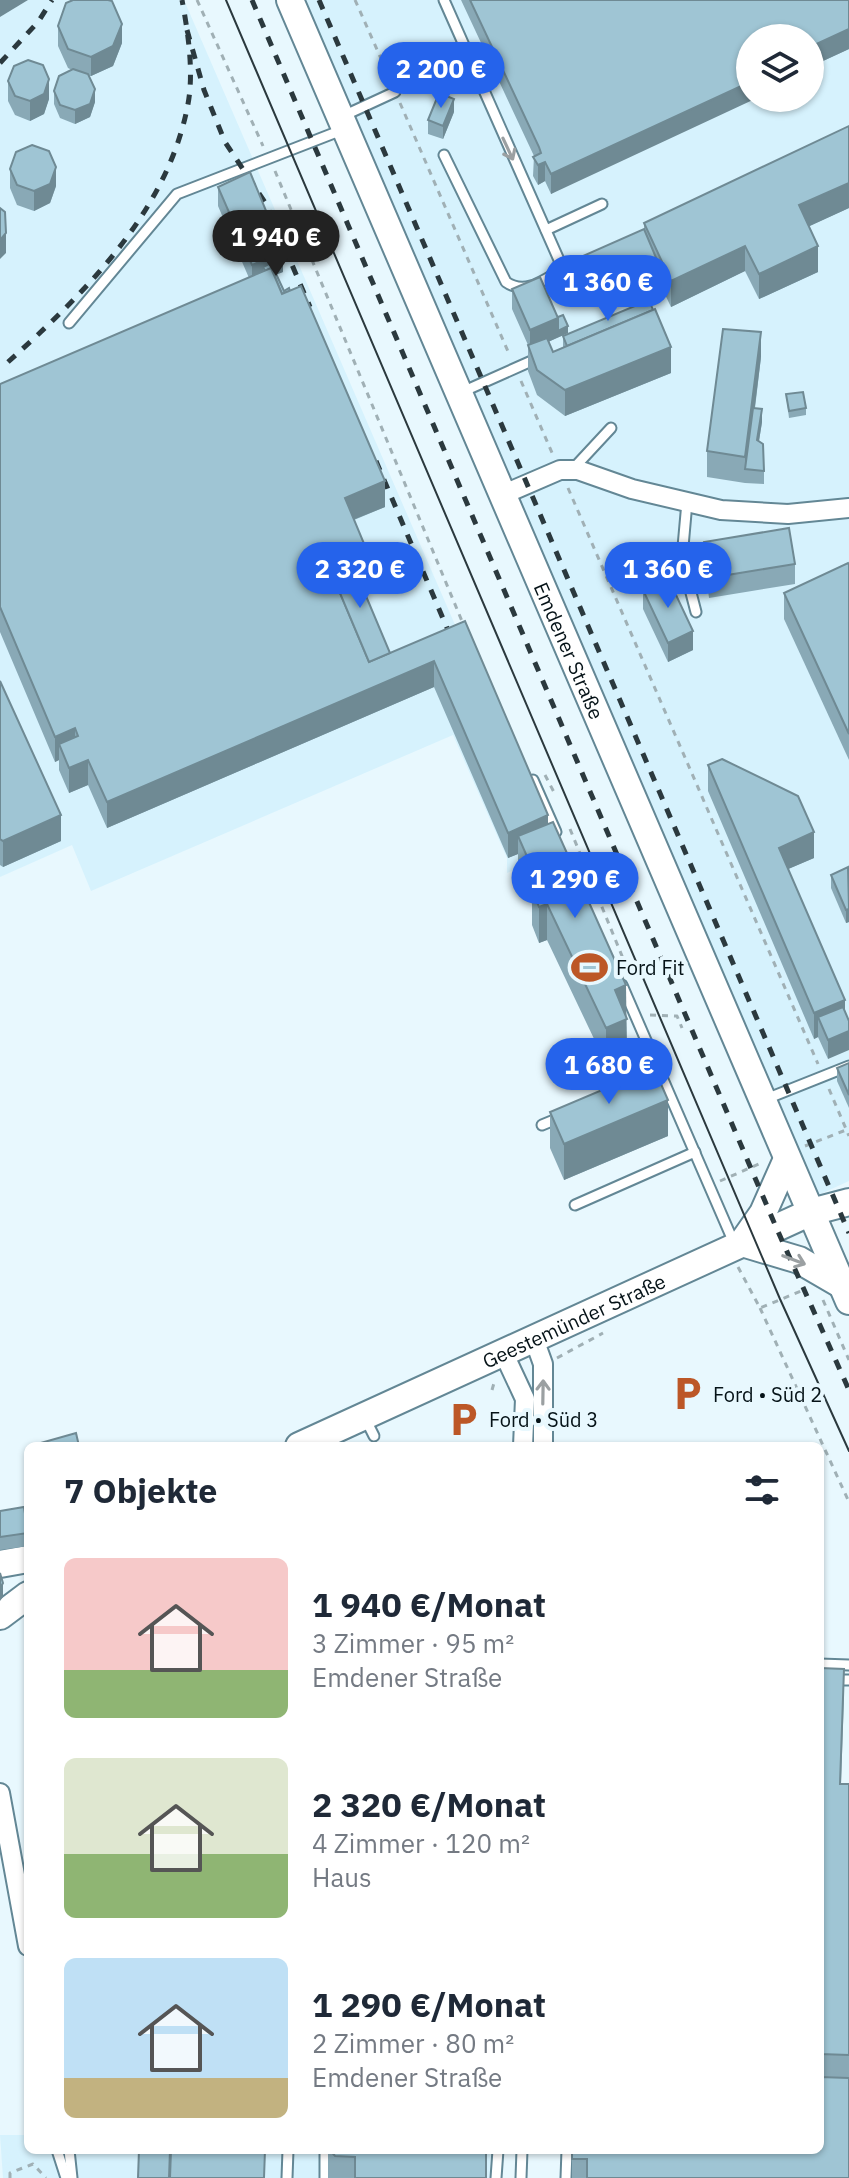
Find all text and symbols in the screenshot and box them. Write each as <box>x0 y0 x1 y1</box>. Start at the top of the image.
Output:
map controls <box>736 24 824 112</box>
button: layers <box>736 24 824 112</box>
pin: 2 200 € <box>367 42 515 110</box>
text: 2 200 € <box>396 51 486 85</box>
one-way arrow <box>501 136 516 160</box>
pin: 1 940 € <box>202 210 350 278</box>
text: 1 940 € <box>231 219 321 253</box>
pin: 1 360 € <box>534 255 682 323</box>
text: 1 360 € <box>563 264 653 298</box>
pin: 2 320 € <box>286 542 434 610</box>
pin: 1 360 € <box>594 542 742 610</box>
text: 2 320 € <box>315 551 405 585</box>
text: 1 360 € <box>623 551 713 585</box>
street label: Emdener Straße <box>528 578 611 723</box>
pin: 1 290 € <box>501 852 649 920</box>
text: 1 290 € <box>530 861 620 895</box>
sports icon: Ford Fit <box>571 948 609 986</box>
place label: Ford Fit <box>616 954 685 981</box>
pin: 1 680 € <box>535 1038 683 1106</box>
text: 1 680 € <box>564 1047 654 1081</box>
one-way arrow <box>781 1254 806 1268</box>
street label: Geestemünder Straße <box>478 1267 670 1374</box>
parking icon: Ford • Süd 2 <box>668 1375 706 1413</box>
one-way arrow <box>535 1379 551 1406</box>
place label: Ford • Süd 2 <box>713 1381 822 1408</box>
parking icon: Ford • Süd 3 <box>444 1400 482 1438</box>
place label: Ford • Süd 3 <box>489 1406 598 1433</box>
text: 7 Objekte <box>64 1468 217 1512</box>
icon: filters <box>740 1468 784 1512</box>
text: 1 940 €/Monat <box>312 1582 546 1626</box>
icon: home <box>128 1590 224 1686</box>
text: 3 Zimmer · 95 m² <box>312 1626 514 1660</box>
text: Emdener Straße <box>312 1660 502 1694</box>
text: 2 320 €/Monat <box>312 1782 546 1826</box>
icon: home <box>128 1790 224 1886</box>
text: 4 Zimmer · 120 m² <box>312 1826 530 1860</box>
text: Haus <box>312 1860 372 1894</box>
text: 1 290 €/Monat <box>312 1982 546 2026</box>
icon: home <box>128 1990 224 2086</box>
text: 2 Zimmer · 80 m² <box>312 2026 514 2060</box>
text: Emdener Straße <box>312 2060 502 2094</box>

